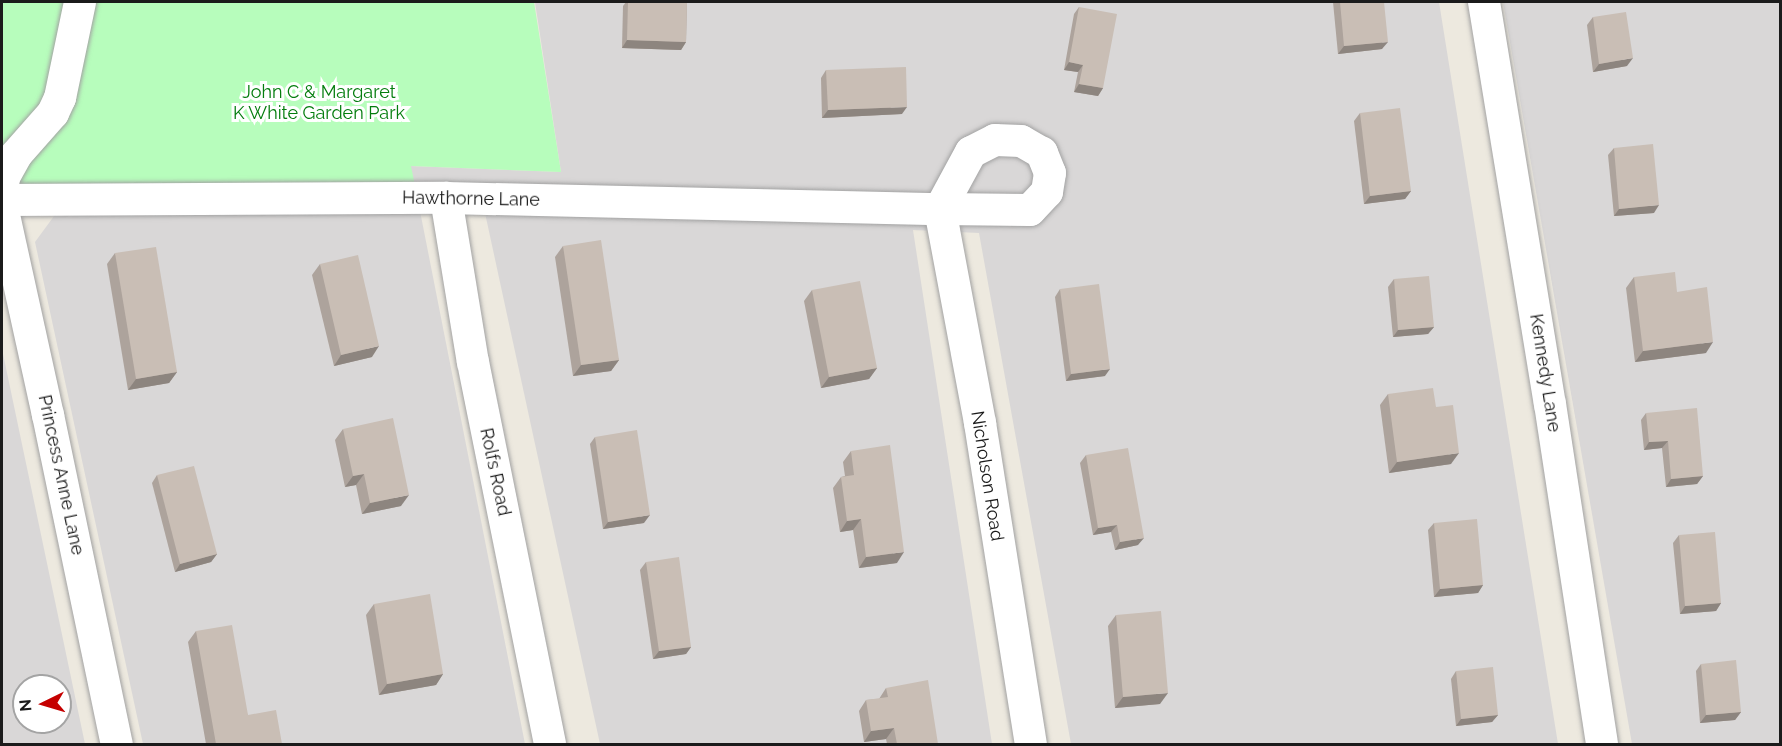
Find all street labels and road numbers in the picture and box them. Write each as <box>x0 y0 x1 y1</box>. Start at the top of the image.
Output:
street label: Hawthorne Lane <box>402 187 540 211</box>
street label: Kennedy Lane <box>1525 312 1565 434</box>
street label: Princess Anne Lane <box>33 393 89 557</box>
street label: Nicholson Road <box>966 409 1008 543</box>
street label: Rolfs Road <box>475 426 515 518</box>

